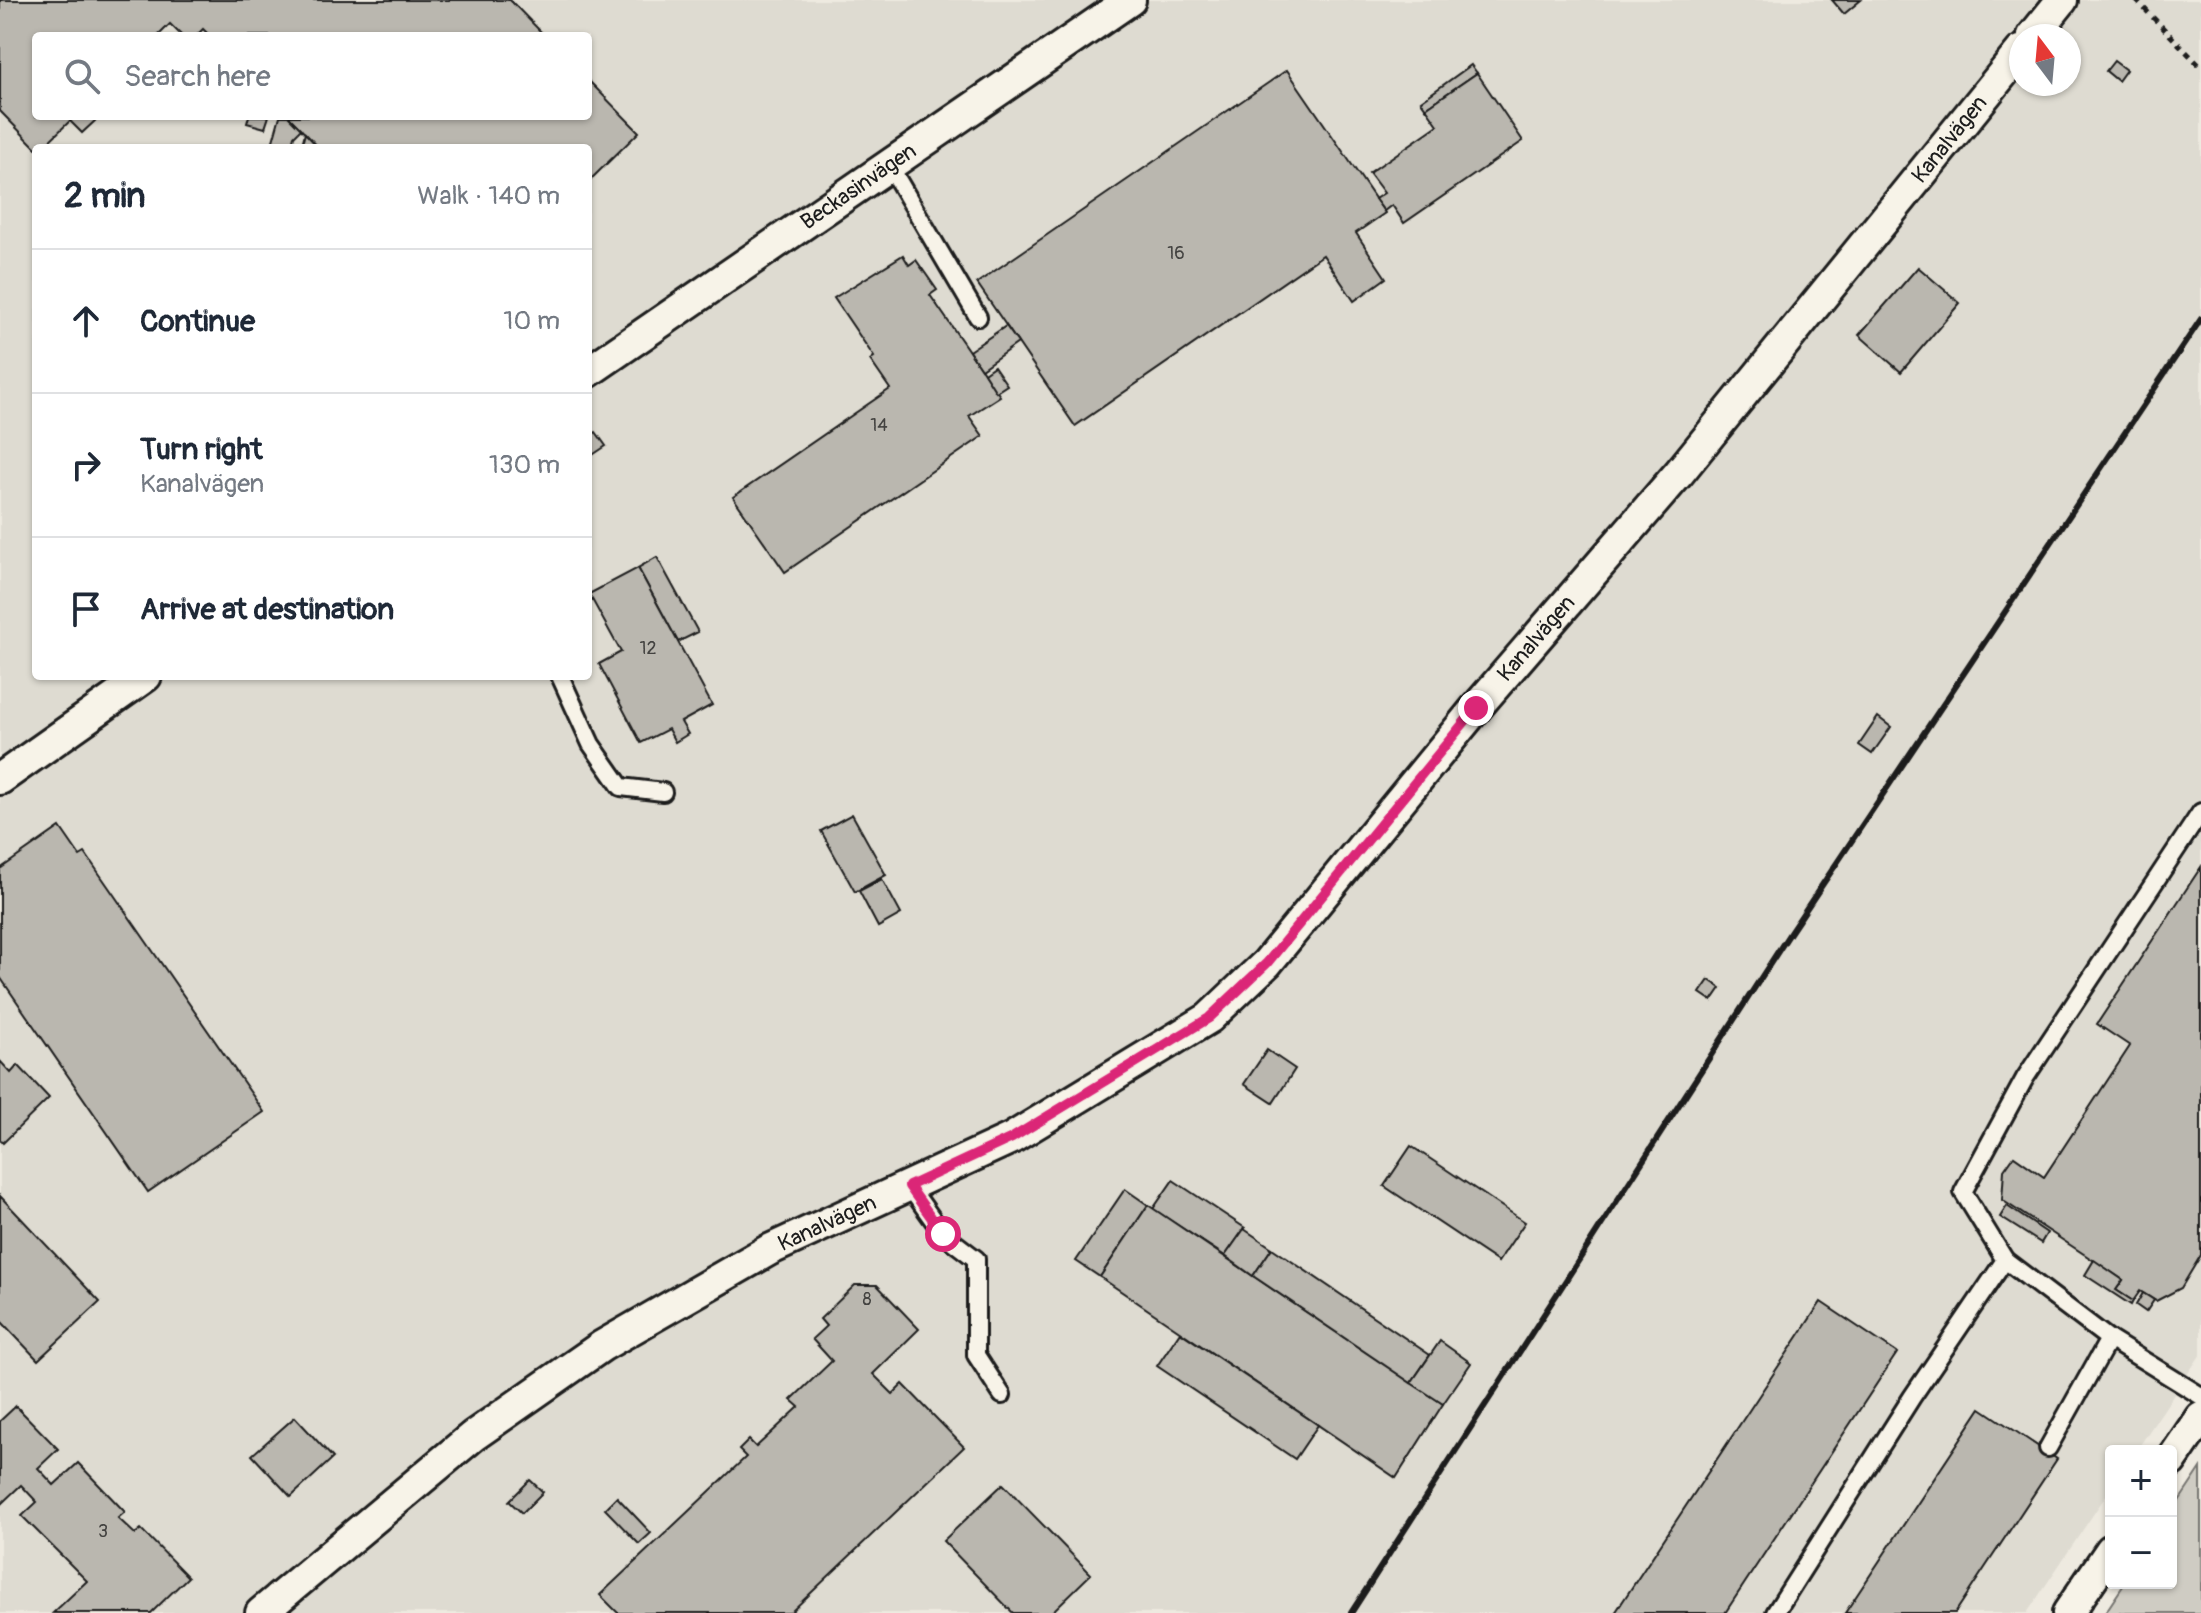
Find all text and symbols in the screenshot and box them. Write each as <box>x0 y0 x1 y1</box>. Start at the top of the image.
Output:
north arrow <box>2009 24 2081 96</box>
search box <box>32 32 592 120</box>
icon: search <box>60 54 104 98</box>
text: Search here <box>124 58 271 95</box>
street label: Kanalvägen <box>1905 90 1993 189</box>
street label: Beckasinvägen <box>795 137 922 236</box>
text: 2 min <box>64 175 146 218</box>
text: Walk · 140 m <box>417 180 560 212</box>
house number: 16 <box>1167 242 1185 265</box>
icon: ahead <box>64 299 108 343</box>
text: Continue <box>140 303 255 340</box>
text: 10 m <box>503 305 560 337</box>
house number: 14 <box>870 414 888 437</box>
text: Turn right <box>140 431 263 468</box>
icon: right <box>64 443 108 487</box>
text: 130 m <box>489 449 560 481</box>
text: Kanalvägen <box>140 468 264 500</box>
icon: arrive <box>64 587 108 631</box>
street label: Kanalvägen <box>1491 589 1581 687</box>
text: Arrive at destination <box>140 591 394 628</box>
house number: 12 <box>639 637 657 660</box>
route end <box>1458 690 1494 726</box>
street label: Kanalvägen <box>773 1189 881 1258</box>
route start <box>925 1216 961 1252</box>
house number: 8 <box>862 1288 872 1311</box>
map controls <box>2105 1445 2177 1589</box>
button: + <box>2105 1445 2177 1517</box>
button: − <box>2105 1517 2177 1589</box>
house number: 3 <box>98 1520 108 1543</box>

